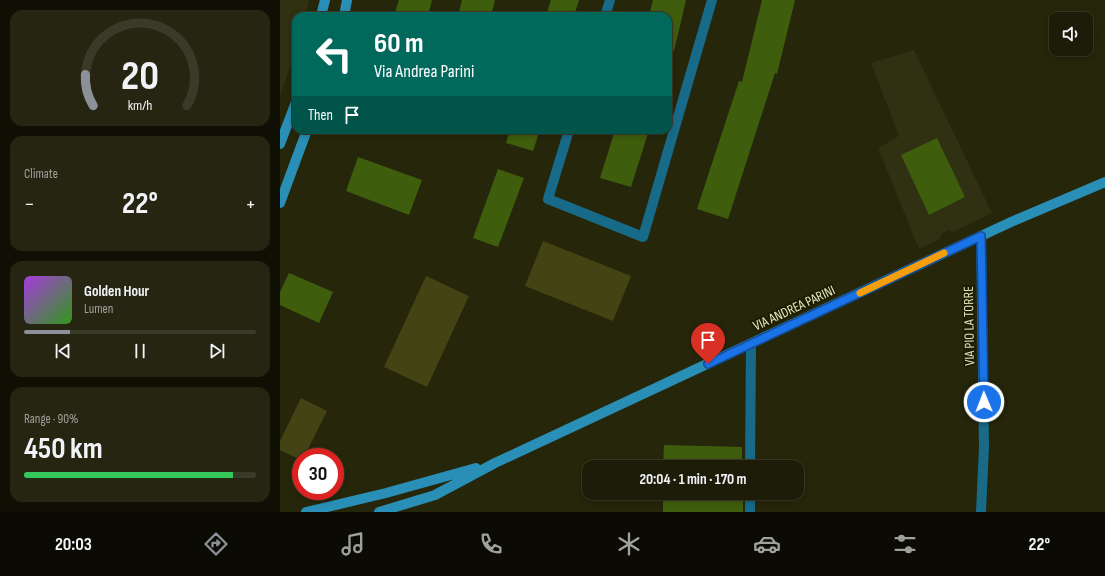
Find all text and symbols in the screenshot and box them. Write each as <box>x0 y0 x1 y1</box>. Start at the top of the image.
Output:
map controls <box>1049 12 1093 56</box>
button: sound <box>1049 12 1093 56</box>
text: 60 m <box>374 27 423 60</box>
icon: left <box>308 28 360 80</box>
text: 20 <box>121 52 159 101</box>
text: Via Andrea Parini <box>374 61 474 82</box>
text: km/h <box>128 96 152 113</box>
icon: arrive <box>341 104 363 126</box>
text: Then <box>308 106 333 125</box>
text: Climate <box>24 166 58 182</box>
text: 22° <box>122 186 158 222</box>
text: − <box>24 191 35 218</box>
text: + <box>245 191 256 218</box>
text: Golden Hour <box>84 282 149 301</box>
street label: VIA ANDREA PARINI <box>750 282 838 334</box>
street label: VIA PIO LA TORRE <box>960 286 978 366</box>
text: Lumen <box>84 301 113 317</box>
pin <box>691 323 725 364</box>
icon: arrive <box>697 329 719 351</box>
icon: previous <box>52 340 74 362</box>
icon: pause <box>129 340 151 362</box>
icon: next <box>206 340 228 362</box>
position arrow <box>963 381 1005 423</box>
text: Range · 90% <box>24 411 78 427</box>
text: 450 km <box>24 431 103 467</box>
speed limit sign: 30 <box>292 448 344 500</box>
text: 20:04 · 1 min · 170 m <box>639 470 747 489</box>
icon: directions <box>202 530 230 558</box>
icon: music <box>339 530 367 558</box>
icon: phone <box>477 530 505 558</box>
icon: climate <box>615 530 643 558</box>
icon: car <box>753 530 781 558</box>
icon: filters <box>891 530 919 558</box>
text: 20:03 <box>55 534 92 555</box>
text: 22° <box>1029 534 1050 555</box>

